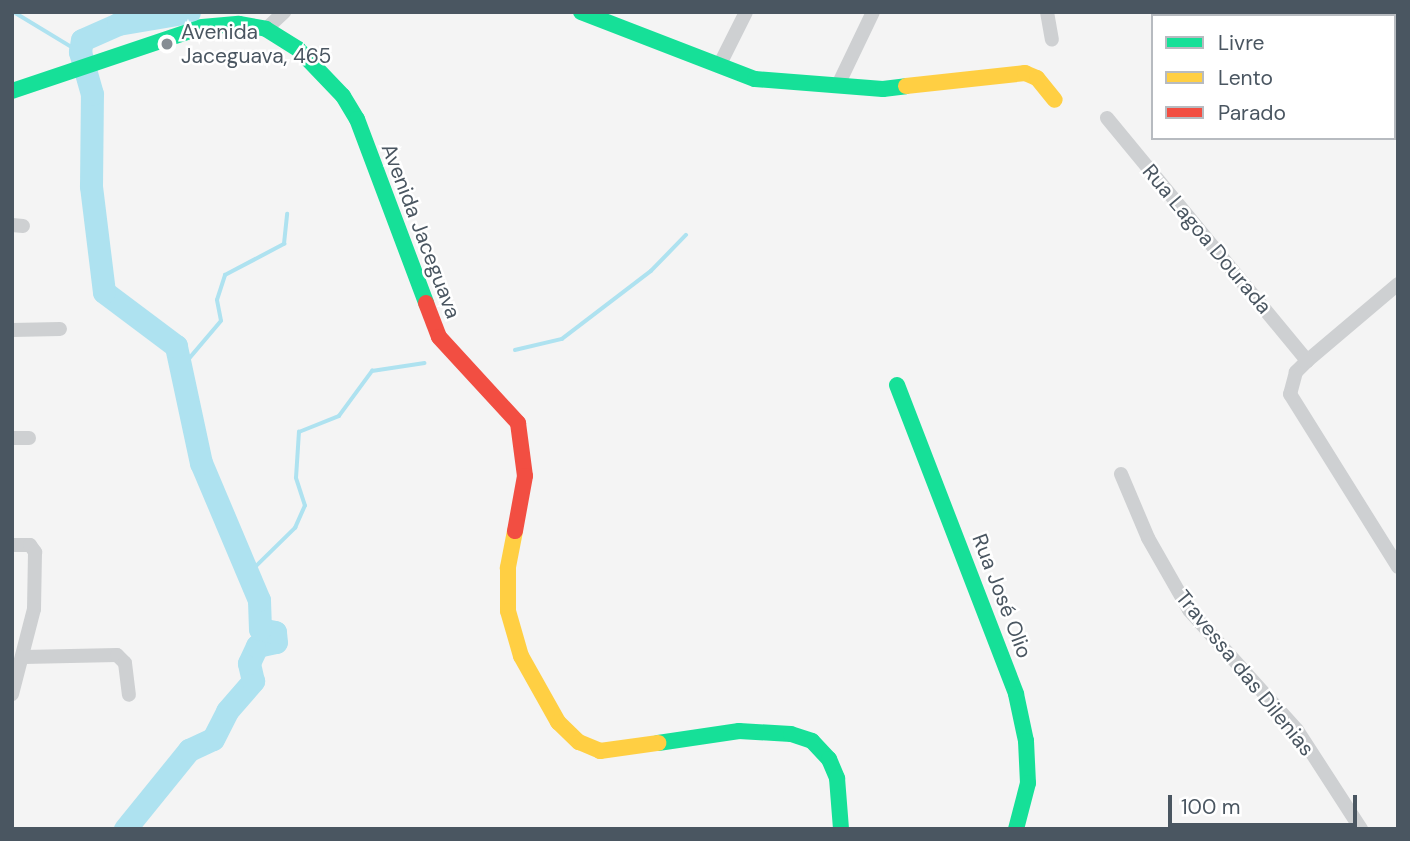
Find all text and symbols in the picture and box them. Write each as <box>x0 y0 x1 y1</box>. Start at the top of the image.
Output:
legend <box>1151 14 1396 140</box>
place label: Avenida Jaceguava, 465 <box>181 19 331 69</box>
text: Livre <box>1218 29 1264 57</box>
marker: Avenida Jaceguava, 465 <box>159 36 175 52</box>
text: Lento <box>1218 64 1273 92</box>
text: Parado <box>1218 99 1286 127</box>
street label: Avenida Jaceguava <box>376 140 466 322</box>
street label: Rua Lagoa Dourada <box>1137 159 1277 319</box>
street label: Rua José Olio <box>967 530 1037 662</box>
street label: Travessa das Dilenias <box>1170 585 1320 761</box>
scale bar <box>1172 782 1361 826</box>
text: 100 m <box>1181 793 1241 821</box>

